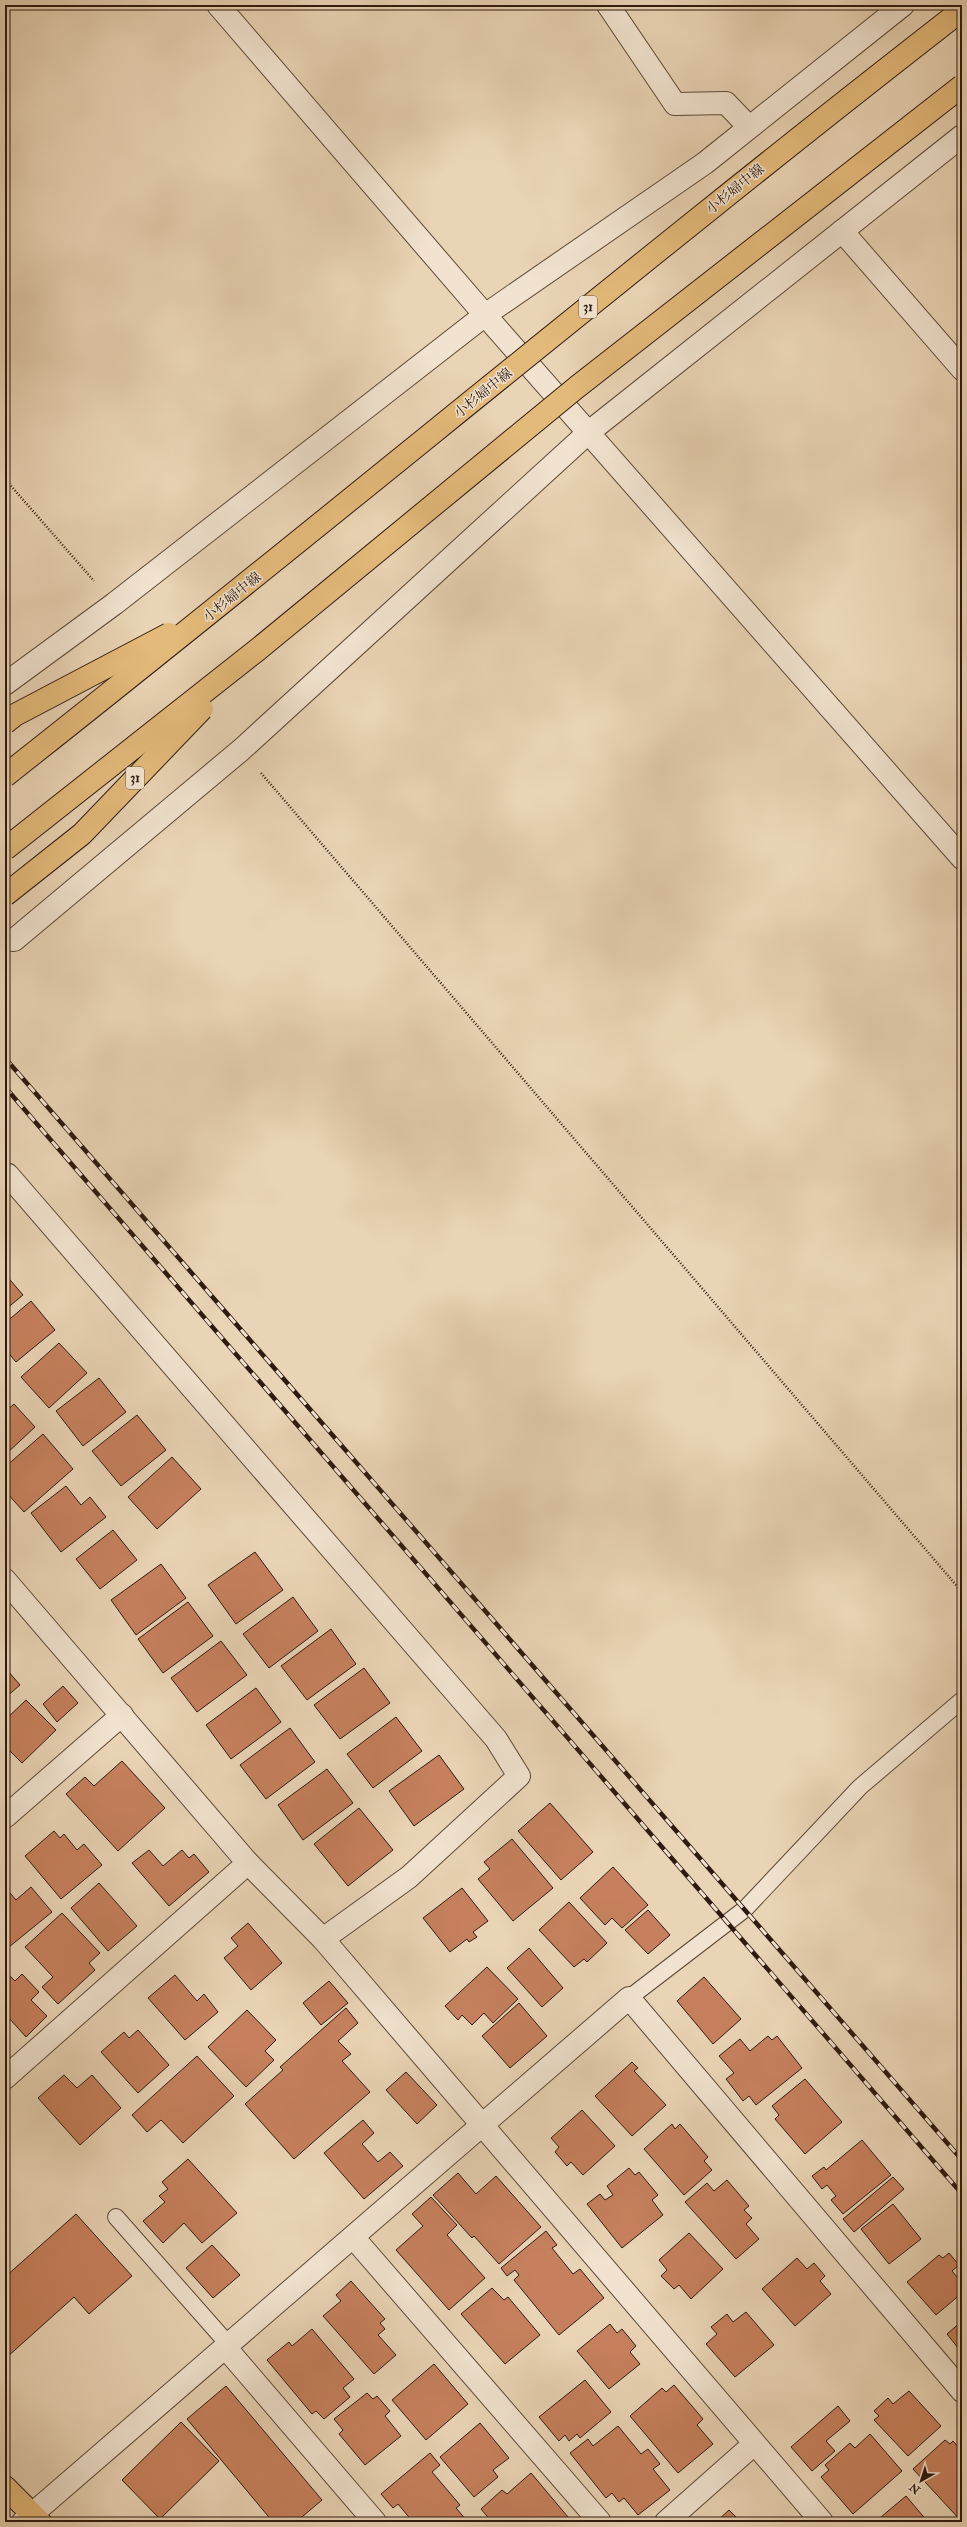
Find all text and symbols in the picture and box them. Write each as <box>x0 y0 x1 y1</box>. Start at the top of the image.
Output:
street label: 小杉婦中線 <box>702 160 768 218</box>
road number: 31 <box>579 296 597 318</box>
street label: 小杉婦中線 <box>450 364 516 422</box>
street label: 小杉婦中線 <box>199 568 265 626</box>
road number: 31 <box>126 767 144 789</box>
north arrow <box>901 2461 941 2501</box>
text: N <box>906 2480 924 2497</box>

